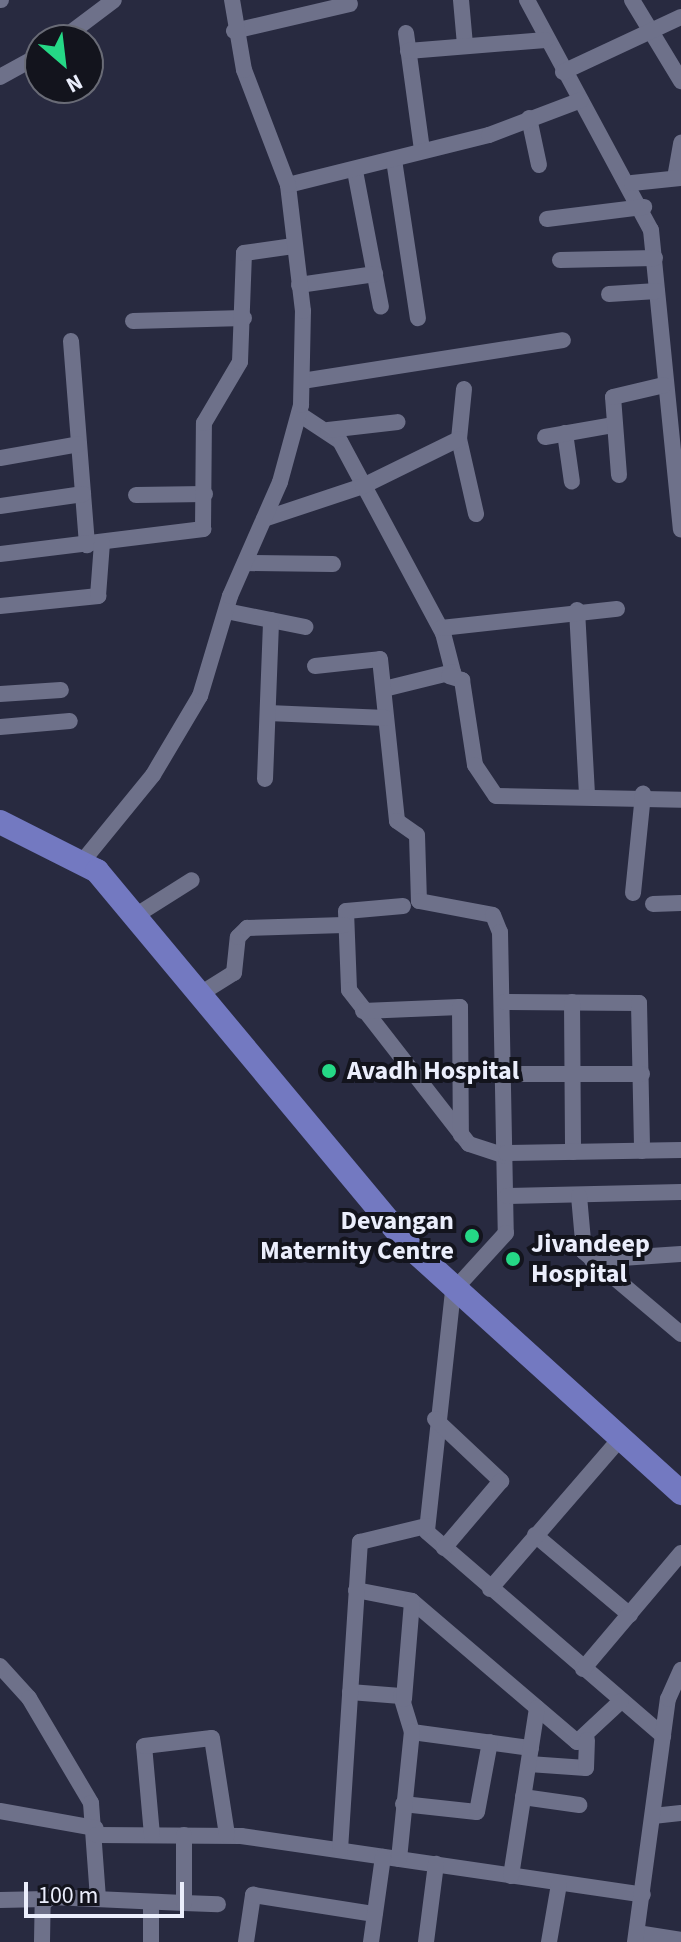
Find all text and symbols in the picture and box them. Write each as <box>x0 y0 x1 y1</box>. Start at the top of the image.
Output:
north arrow <box>24 24 104 104</box>
text: N <box>60 66 88 101</box>
place label: Avadh Hospital <box>347 1055 519 1087</box>
marker: Avadh Hospital <box>318 1060 340 1082</box>
place label: Devangan Maternity Centre <box>260 1205 454 1266</box>
marker: Devangan Maternity Centre <box>461 1225 483 1247</box>
place label: Jivandeep Hospital <box>531 1228 650 1290</box>
marker: Jivandeep Hospital <box>502 1248 524 1270</box>
scale bar <box>28 1866 188 1916</box>
text: 100 m <box>38 1878 98 1913</box>

